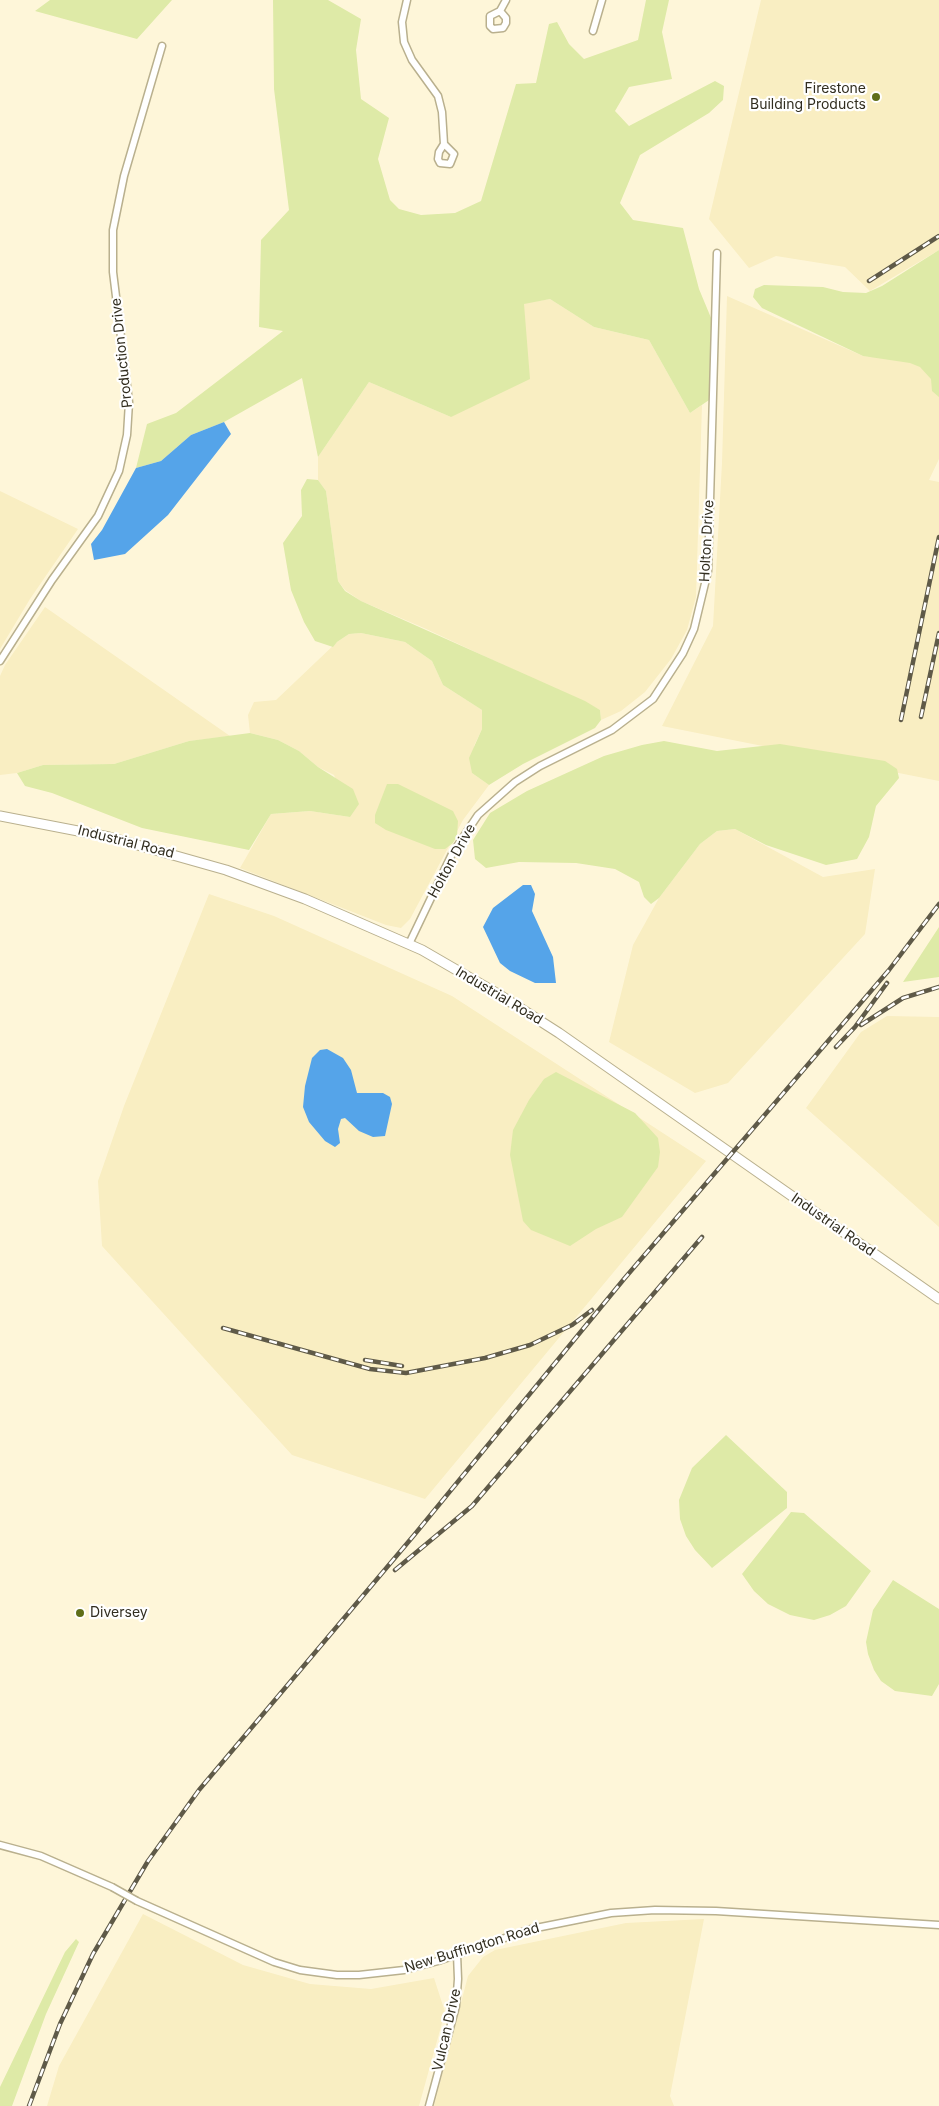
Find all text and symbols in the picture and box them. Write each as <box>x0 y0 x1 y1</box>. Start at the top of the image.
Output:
place label: Firestone Building Products <box>750 81 866 114</box>
marker: Firestone Building Products <box>870 91 882 103</box>
street label: Production Drive <box>108 297 136 409</box>
street label: Holton Drive <box>696 500 718 582</box>
street label: Holton Drive <box>425 821 479 901</box>
street label: Industrial Road <box>76 822 176 862</box>
street label: Industrial Road <box>452 963 546 1029</box>
street label: Industrial Road <box>788 1190 878 1260</box>
place label: Diversey <box>90 1605 148 1621</box>
marker: Diversey <box>74 1607 86 1619</box>
street label: New Buffington Road <box>403 1919 541 1977</box>
street label: Vulcan Drive <box>429 1987 465 2073</box>

